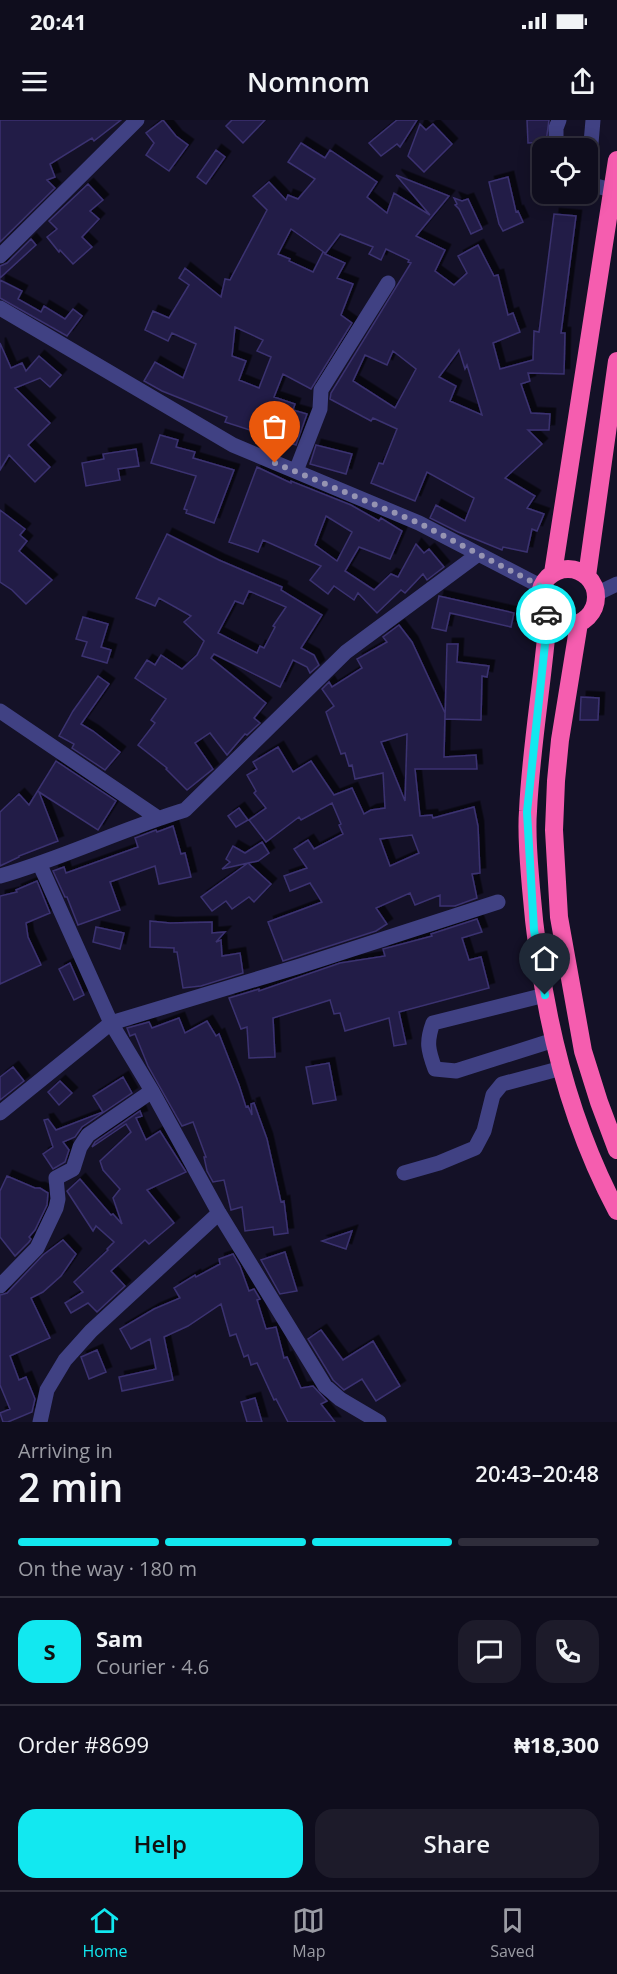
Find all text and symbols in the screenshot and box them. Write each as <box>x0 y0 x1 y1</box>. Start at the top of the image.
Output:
text: 20:41 <box>30 6 87 36</box>
text: Nomnom <box>247 63 370 100</box>
icon: menu <box>18 65 51 98</box>
icon: share <box>566 65 599 98</box>
map controls <box>532 138 598 204</box>
button: locate <box>532 138 598 204</box>
pin <box>249 401 300 463</box>
icon: bag <box>258 410 291 443</box>
courier <box>516 584 576 644</box>
icon: car <box>530 598 563 631</box>
pin <box>519 933 570 995</box>
icon: home <box>528 942 561 975</box>
text: Arriving in <box>18 1437 113 1464</box>
text: 20:43–20:48 <box>475 1458 599 1488</box>
text: 2 min <box>18 1460 123 1513</box>
text: On the way · 180 m <box>18 1555 197 1582</box>
button: chat <box>458 1620 521 1683</box>
button: phone <box>536 1620 599 1683</box>
text: Sam <box>96 1623 143 1653</box>
text: S <box>43 1636 56 1666</box>
text: Courier · 4.6 <box>96 1653 209 1680</box>
text: Order #8699 <box>18 1729 149 1759</box>
text: ₦18,300 <box>514 1729 599 1759</box>
button: Help <box>18 1809 303 1878</box>
button: Share <box>315 1809 599 1878</box>
tab: Home <box>82 1904 128 1962</box>
tab: Map <box>292 1904 325 1962</box>
tab: Saved <box>490 1904 535 1962</box>

